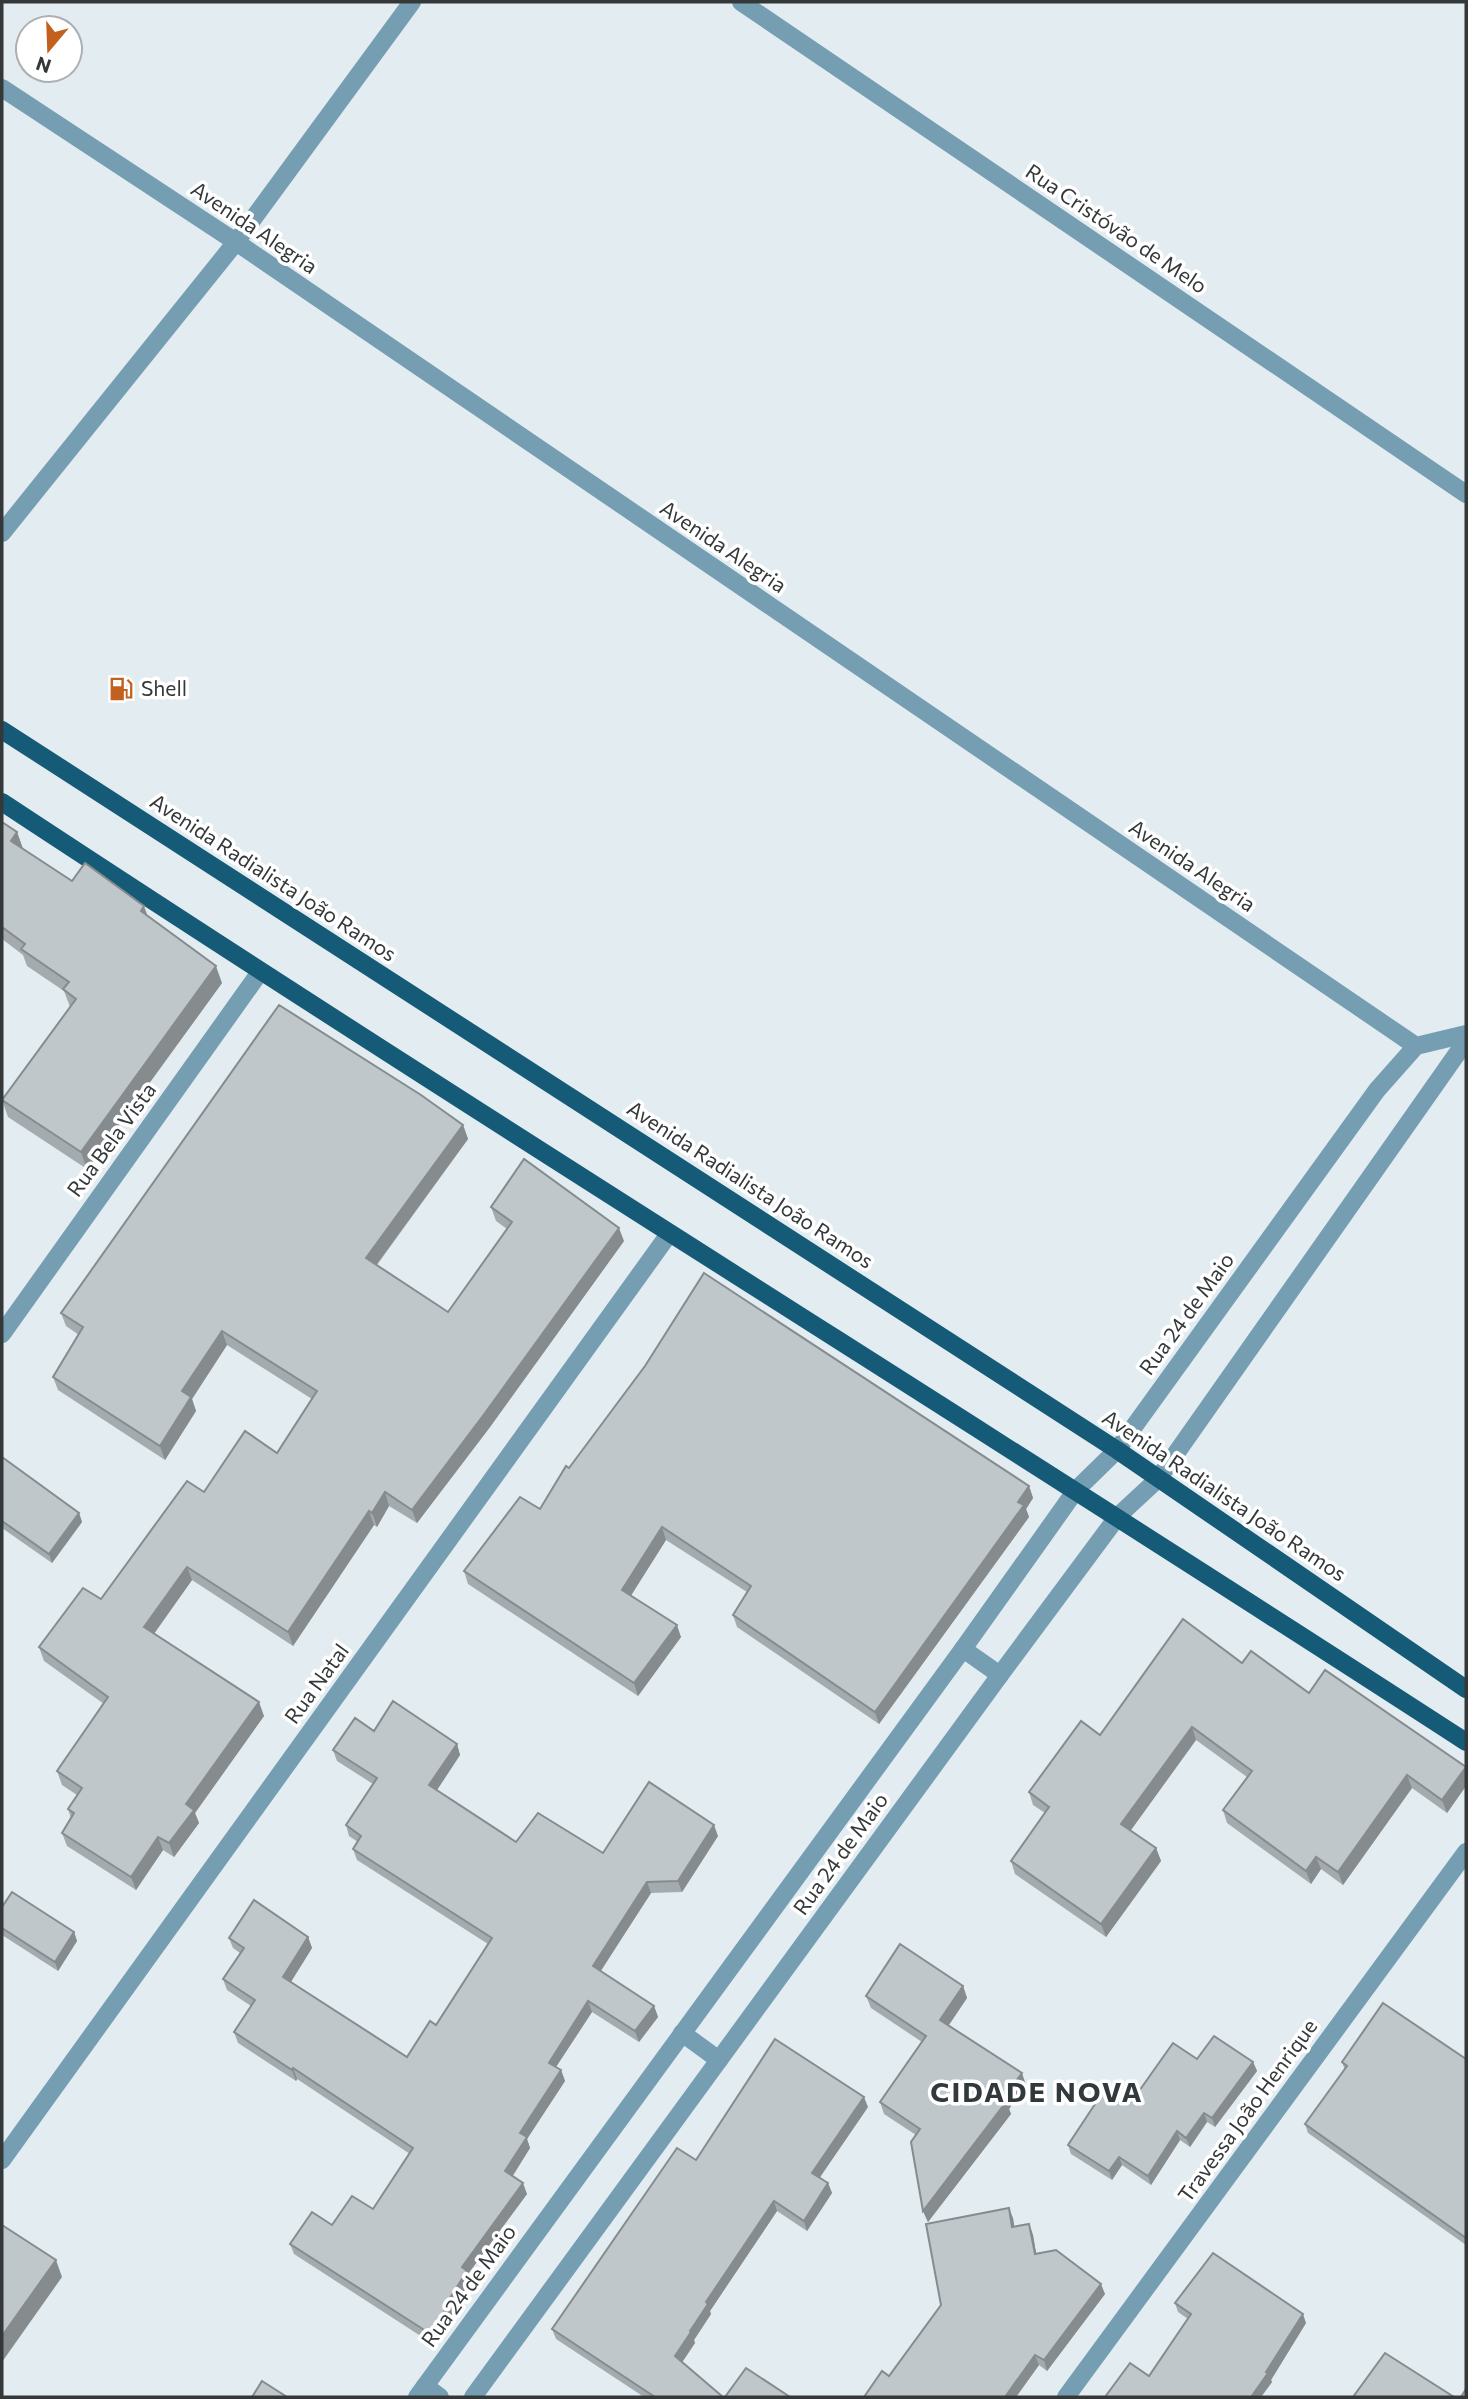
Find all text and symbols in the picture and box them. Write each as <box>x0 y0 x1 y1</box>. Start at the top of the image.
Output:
north arrow <box>14 14 84 84</box>
text: N <box>33 52 54 79</box>
street label: Rua Cristóvão de Melo <box>1021 158 1212 298</box>
street label: Avenida Alegria <box>187 175 323 278</box>
street label: Avenida Alegria <box>656 494 792 597</box>
fuel station icon: Shell <box>107 675 135 703</box>
place label: Shell <box>141 675 187 700</box>
street label: Avenida Radialista João Ramos <box>146 788 402 966</box>
street label: Avenida Alegria <box>1125 813 1261 916</box>
street label: Rua Bela Vista <box>61 1077 160 1201</box>
street label: Avenida Radialista João Ramos <box>623 1095 879 1273</box>
street label: Rua 24 de Maio <box>1133 1247 1238 1379</box>
street label: Avenida Radialista João Ramos <box>1098 1404 1351 1586</box>
street label: Rua Natal <box>279 1638 353 1728</box>
street label: Rua 24 de Maio <box>787 1787 892 1919</box>
street label: Travessa João Henrique <box>1172 2014 1322 2206</box>
district label: CIDADE NOVA <box>930 2074 1144 2108</box>
street label: Rua 24 de Maio <box>415 2219 520 2351</box>

